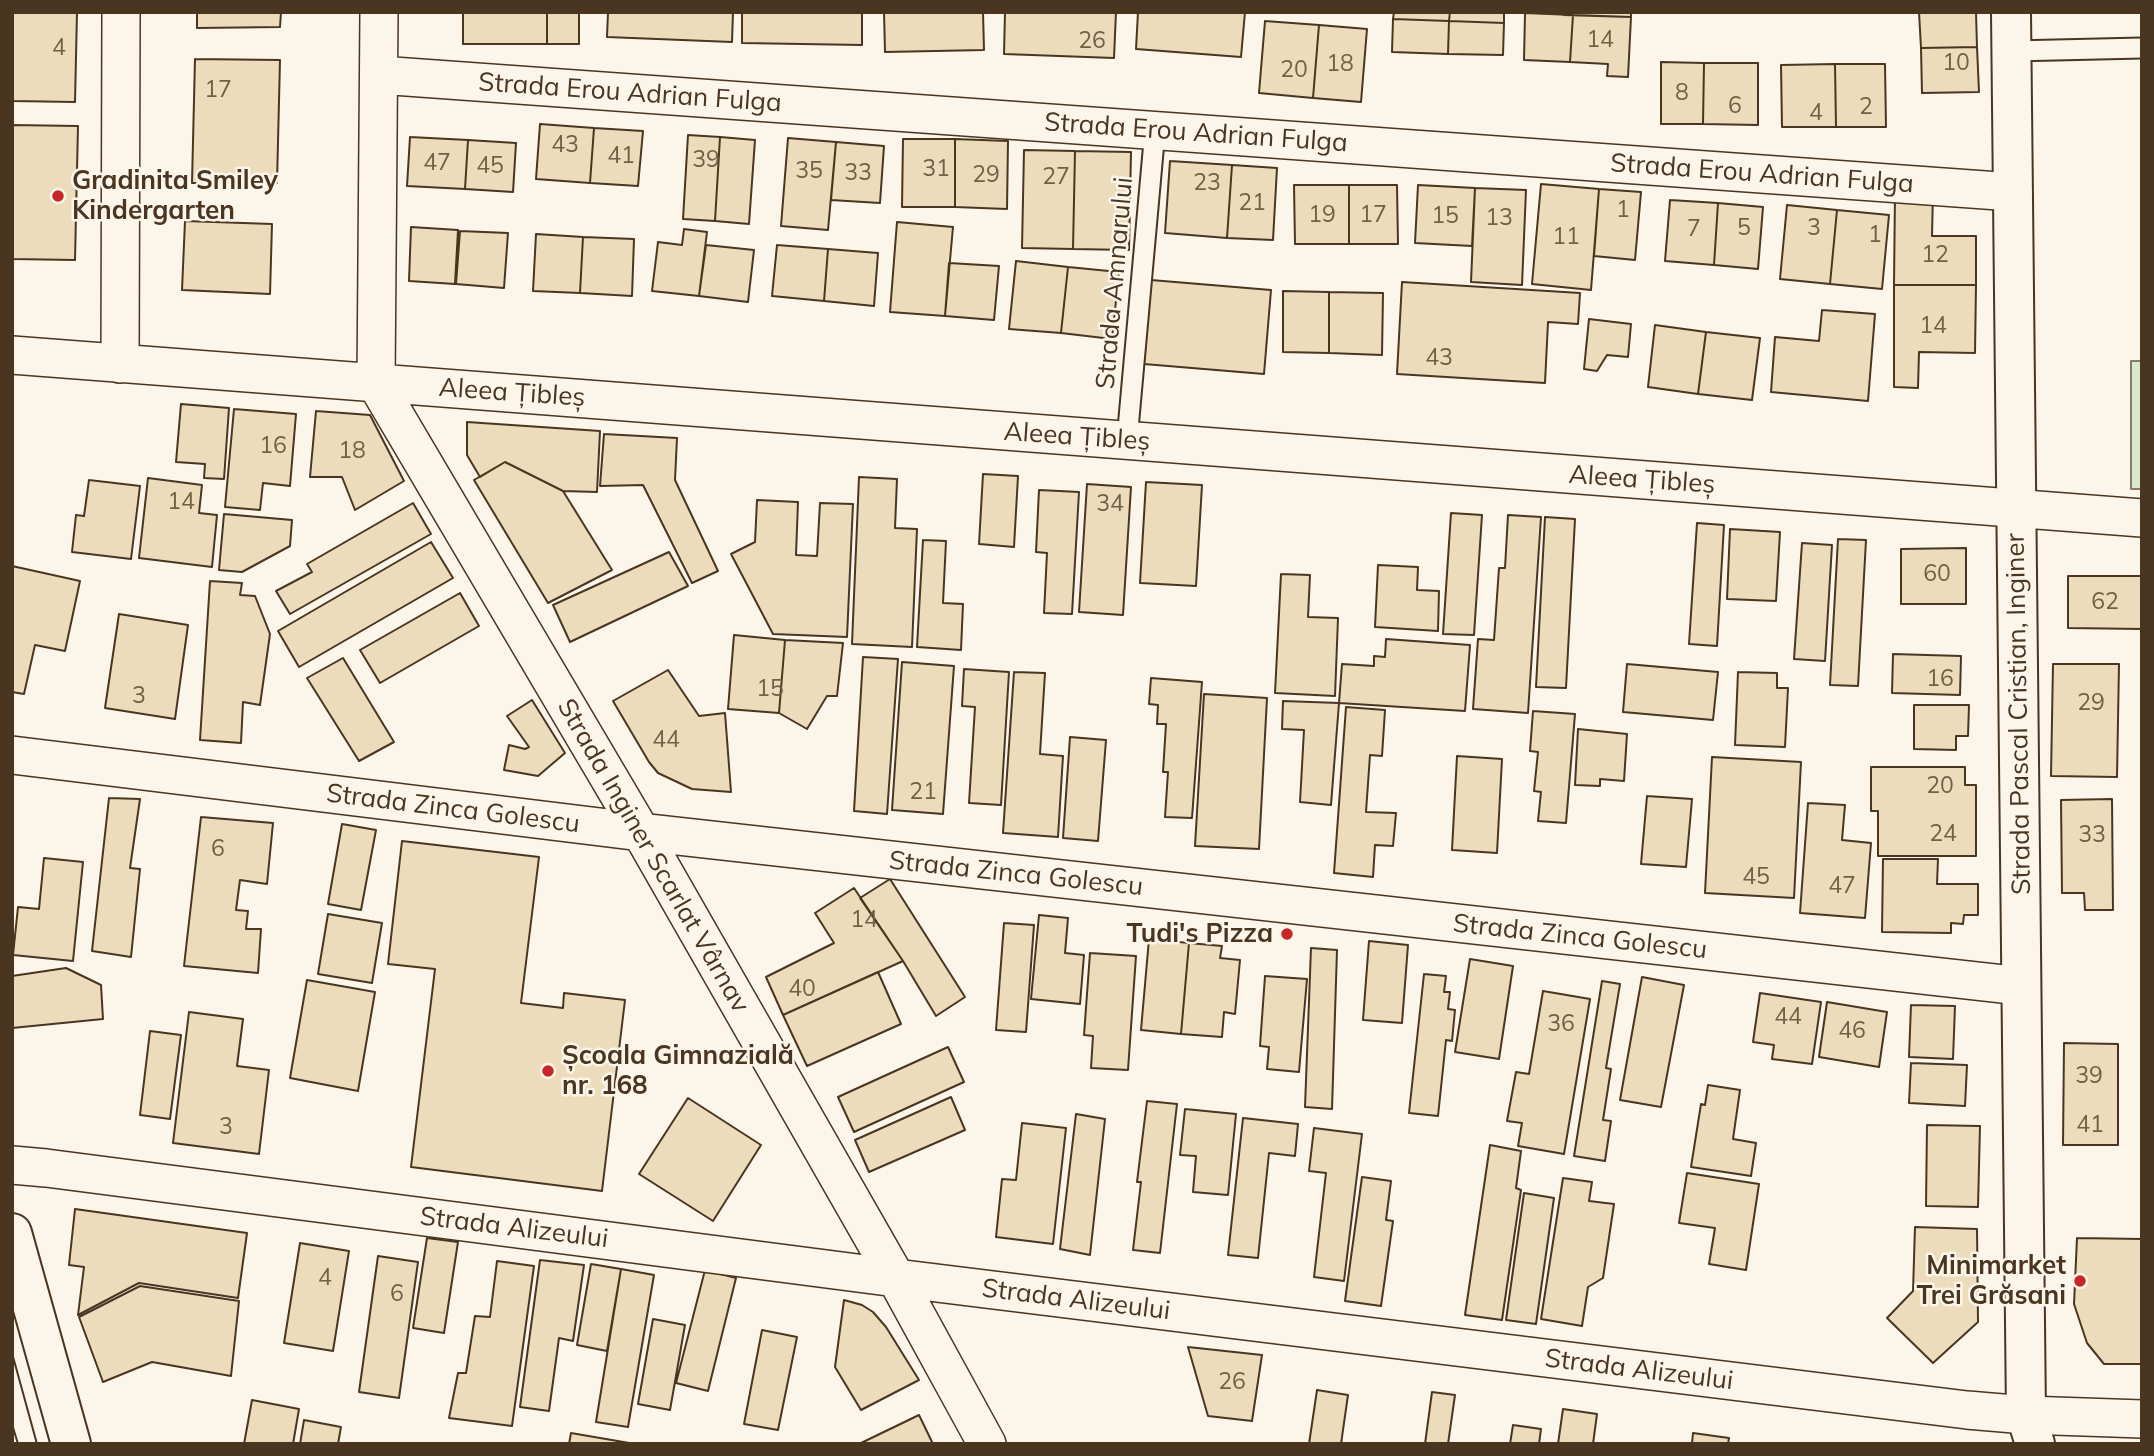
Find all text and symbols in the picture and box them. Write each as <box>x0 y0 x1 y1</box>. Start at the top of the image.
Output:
house number: 14 <box>1586 26 1614 54</box>
house number: 26 <box>1078 27 1106 55</box>
house number: 4 <box>52 34 66 62</box>
house number: 10 <box>1942 49 1970 77</box>
house number: 18 <box>1326 50 1354 78</box>
house number: 20 <box>1280 56 1308 84</box>
street label: Strada Erou Adrian Fulga <box>477 67 783 119</box>
house number: 17 <box>204 76 232 104</box>
house number: 8 <box>1675 79 1689 107</box>
house number: 6 <box>1728 92 1742 120</box>
house number: 2 <box>1859 93 1873 121</box>
house number: 4 <box>1809 99 1823 127</box>
street label: Strada Erou Adrian Fulga <box>1043 107 1349 159</box>
house number: 43 <box>551 131 579 159</box>
house number: 41 <box>607 142 635 170</box>
house number: 39 <box>692 146 720 174</box>
street label: Strada Erou Adrian Fulga <box>1609 148 1915 200</box>
house number: 47 <box>423 149 451 177</box>
house number: 45 <box>476 152 504 180</box>
house number: 31 <box>922 155 950 183</box>
house number: 35 <box>795 157 823 185</box>
house number: 33 <box>844 159 872 187</box>
house number: 29 <box>972 161 1000 189</box>
house number: 27 <box>1042 163 1070 191</box>
place label: Gradinita Smiley Kindergarten <box>72 165 278 227</box>
house number: 23 <box>1193 169 1221 197</box>
street label: Strada Amnarului <box>1090 176 1140 390</box>
marker: Gradinita Smiley Kindergarten <box>50 188 66 204</box>
house number: 21 <box>1238 189 1266 217</box>
house number: 1 <box>1616 196 1630 224</box>
house number: 19 <box>1308 201 1336 229</box>
house number: 17 <box>1359 201 1387 229</box>
house number: 15 <box>1431 202 1459 230</box>
house number: 13 <box>1485 204 1513 232</box>
house number: 5 <box>1737 214 1751 242</box>
house number: 3 <box>1807 214 1821 242</box>
house number: 7 <box>1687 215 1701 243</box>
house number: 1 <box>1868 221 1882 249</box>
house number: 11 <box>1552 223 1580 251</box>
house number: 12 <box>1921 241 1949 269</box>
house number: 14 <box>1919 312 1947 340</box>
house number: 43 <box>1425 344 1453 372</box>
street label: Aleea Țibleș <box>438 372 586 414</box>
street label: Aleea Țibleș <box>1003 416 1151 458</box>
house number: 16 <box>259 432 287 460</box>
house number: 18 <box>338 437 366 465</box>
street label: Aleea Țibleș <box>1568 459 1716 501</box>
house number: 14 <box>167 488 195 516</box>
house number: 34 <box>1096 490 1124 518</box>
street label: Strada Pascal Cristian, Inginer <box>2000 533 2038 895</box>
house number: 60 <box>1923 560 1951 588</box>
house number: 62 <box>2091 588 2119 616</box>
house number: 16 <box>1926 665 1954 693</box>
house number: 15 <box>756 675 784 703</box>
house number: 3 <box>132 682 146 710</box>
house number: 29 <box>2077 689 2105 717</box>
street label: Strada Inginer Scarlat Vârnav <box>550 694 756 1018</box>
house number: 44 <box>652 726 680 754</box>
house number: 20 <box>1926 772 1954 800</box>
street label: Strada Zinca Golescu <box>324 778 582 840</box>
house number: 21 <box>909 778 937 806</box>
house number: 24 <box>1929 820 1957 848</box>
house number: 33 <box>2078 821 2106 849</box>
house number: 6 <box>211 835 225 863</box>
street label: Strada Zinca Golescu <box>887 845 1145 903</box>
house number: 45 <box>1742 863 1770 891</box>
house number: 47 <box>1828 872 1856 900</box>
house number: 14 <box>850 906 878 934</box>
street label: Strada Zinca Golescu <box>1451 908 1709 966</box>
place label: Tudi's Pizza <box>1127 918 1273 950</box>
marker: Tudi's Pizza <box>1279 926 1295 942</box>
house number: 40 <box>788 975 816 1003</box>
house number: 44 <box>1774 1003 1802 1031</box>
house number: 36 <box>1547 1010 1575 1038</box>
house number: 46 <box>1838 1017 1866 1045</box>
place label: Școala Gimnazială nr. 168 <box>562 1040 794 1102</box>
house number: 39 <box>2075 1062 2103 1090</box>
marker: Școala Gimnazială nr. 168 <box>540 1063 556 1079</box>
house number: 41 <box>2076 1111 2104 1139</box>
house number: 3 <box>219 1113 233 1141</box>
street label: Strada Alizeului <box>418 1201 610 1255</box>
place label: Minimarket Trei Grăsani <box>1917 1250 2066 1312</box>
house number: 4 <box>318 1264 332 1292</box>
street label: Strada Alizeului <box>980 1273 1172 1327</box>
marker: Minimarket Trei Grăsani <box>2072 1273 2088 1289</box>
house number: 6 <box>390 1280 404 1308</box>
street label: Strada Alizeului <box>1543 1343 1735 1397</box>
house number: 26 <box>1218 1368 1246 1396</box>

